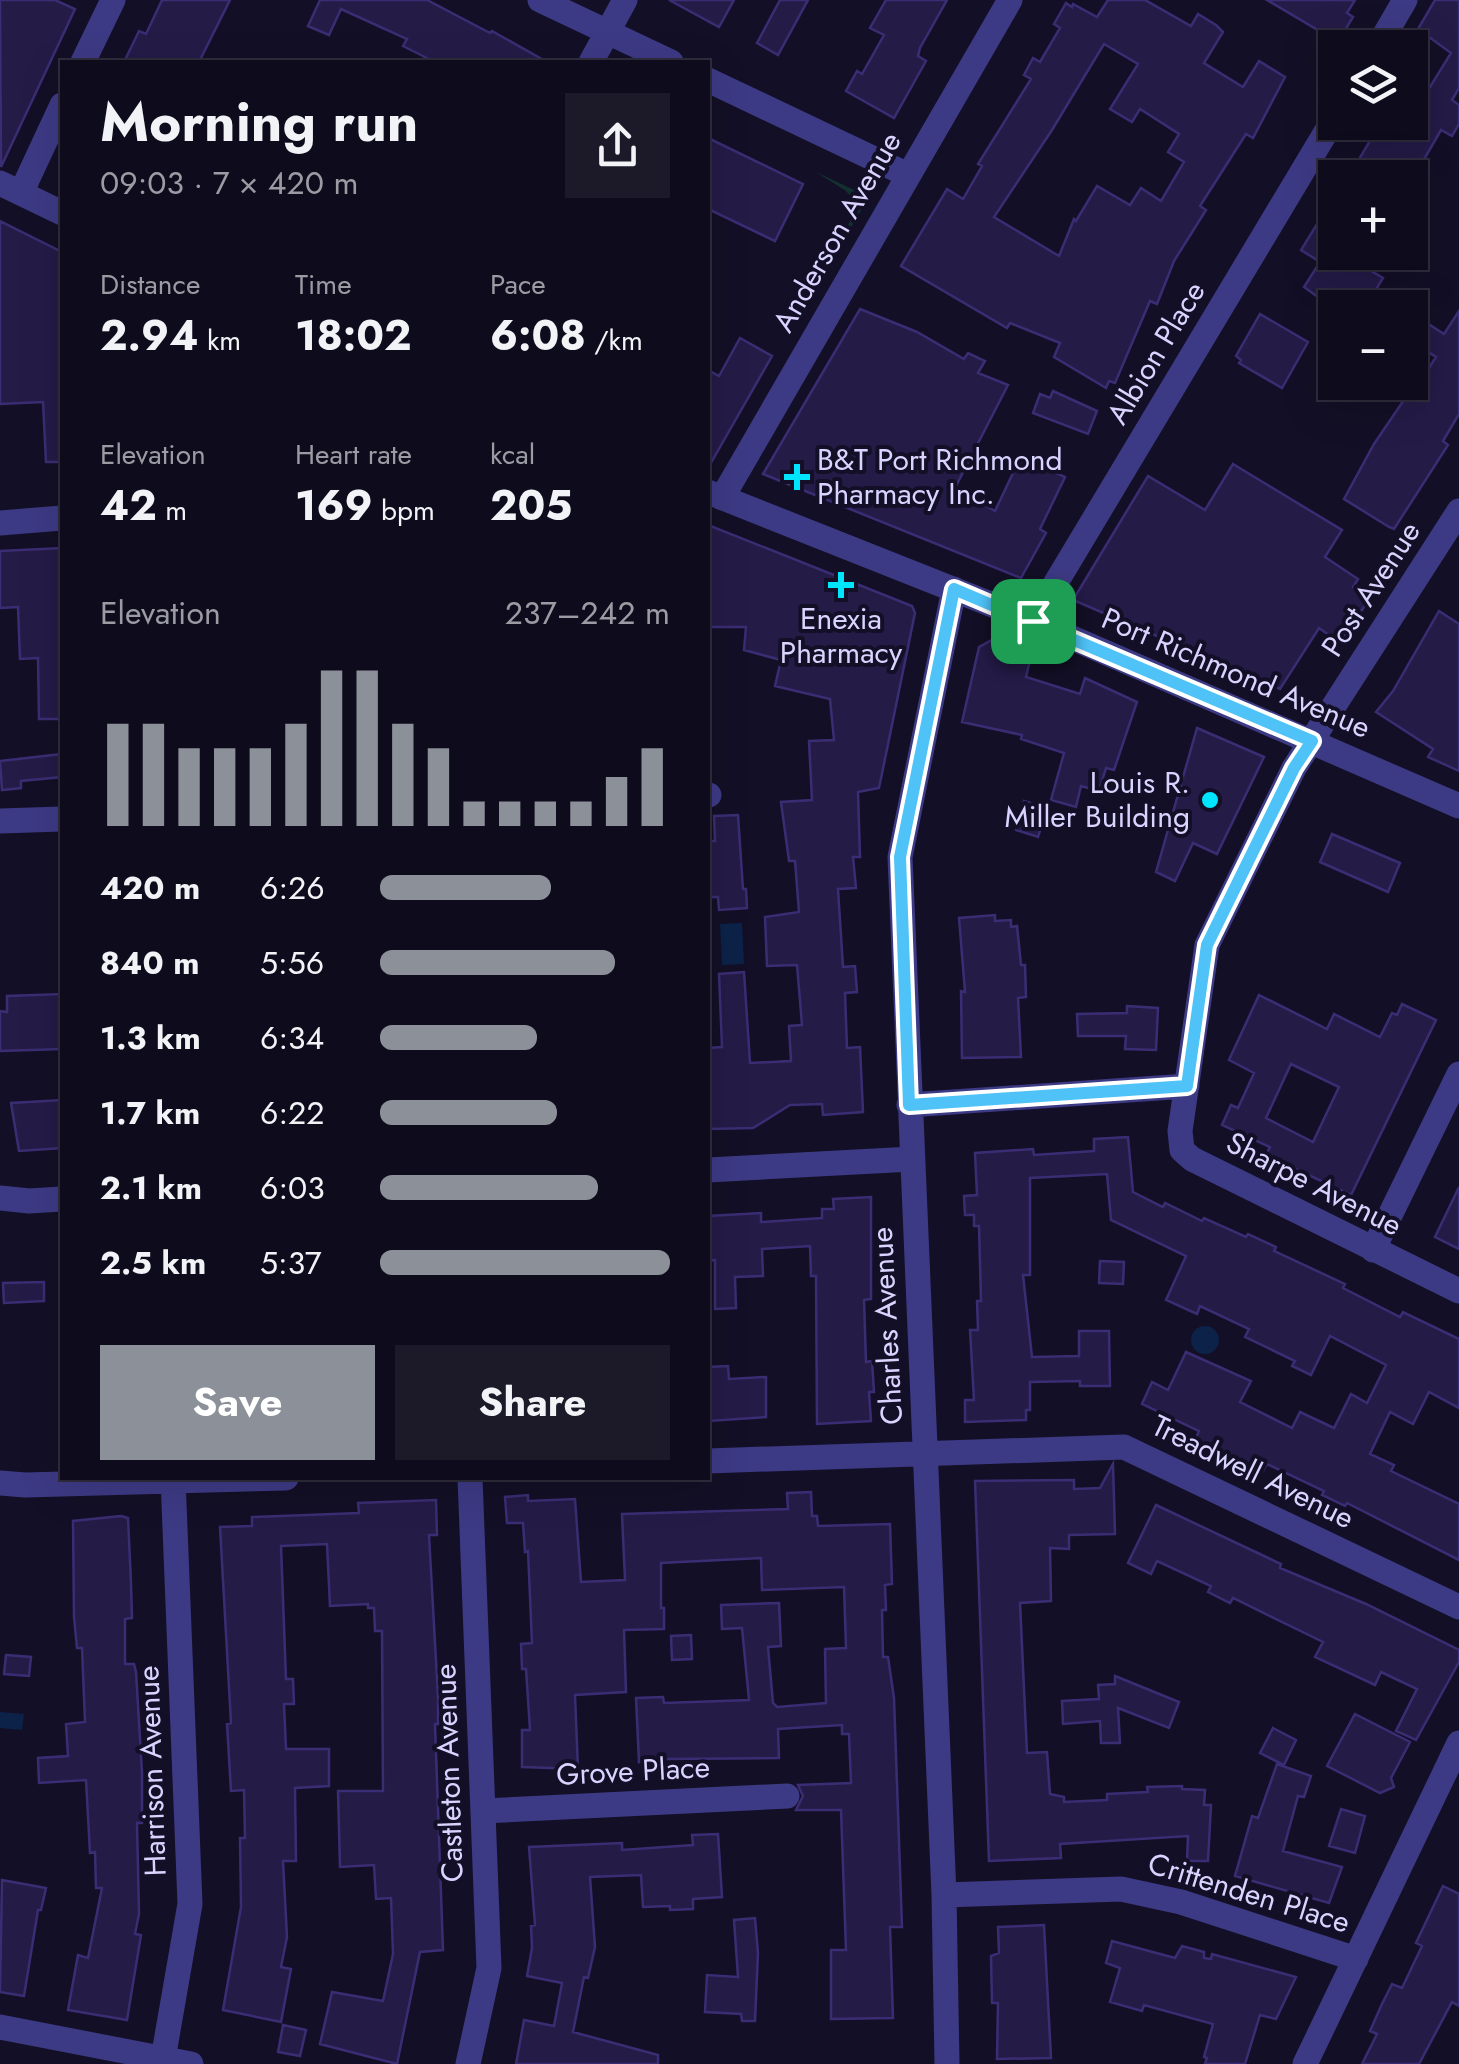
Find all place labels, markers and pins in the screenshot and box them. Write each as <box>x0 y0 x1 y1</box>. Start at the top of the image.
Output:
place label: B&T Port Richmond Pharmacy Inc. <box>817 438 1063 515</box>
marker: B&T Port Richmond Pharmacy Inc. <box>786 466 808 488</box>
marker: Enexia Pharmacy <box>830 574 852 596</box>
pin <box>991 579 1076 664</box>
place label: Enexia Pharmacy <box>780 597 903 674</box>
place label: Louis R. Miller Building <box>1004 761 1190 838</box>
marker: Louis R. Miller Building <box>1199 789 1221 811</box>

